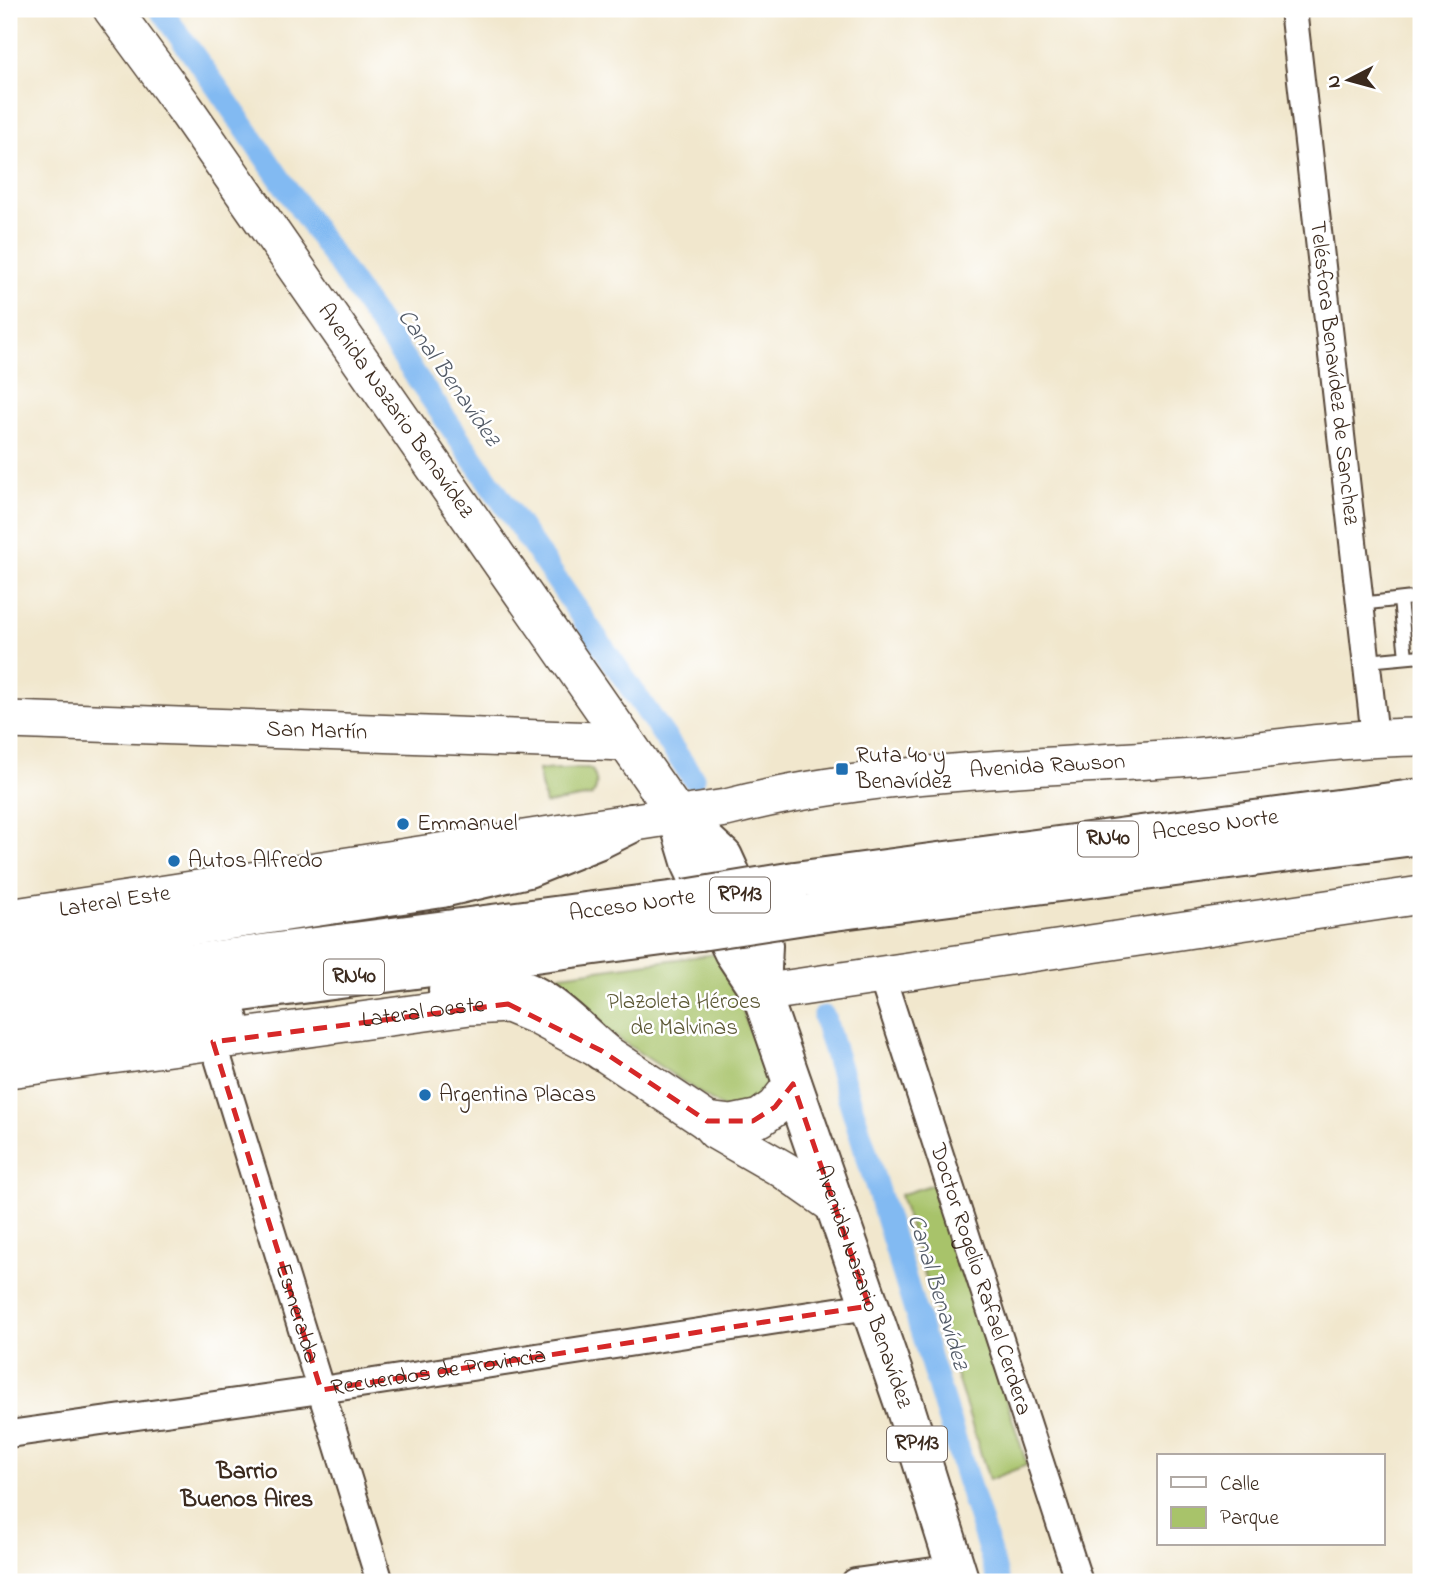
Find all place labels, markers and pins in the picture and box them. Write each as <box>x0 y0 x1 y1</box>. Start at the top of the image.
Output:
place label: Ruta 40 y Benavídez <box>855 740 952 799</box>
marker: Ruta 40 y Benavídez <box>834 761 850 777</box>
place label: Emmanuel <box>417 808 518 841</box>
marker: Emmanuel <box>395 816 411 832</box>
place label: Autos Alfredo <box>188 845 323 878</box>
marker: Autos Alfredo <box>166 853 182 869</box>
place label: Argentina Placas <box>439 1079 596 1113</box>
marker: Argentina Placas <box>417 1087 433 1103</box>

